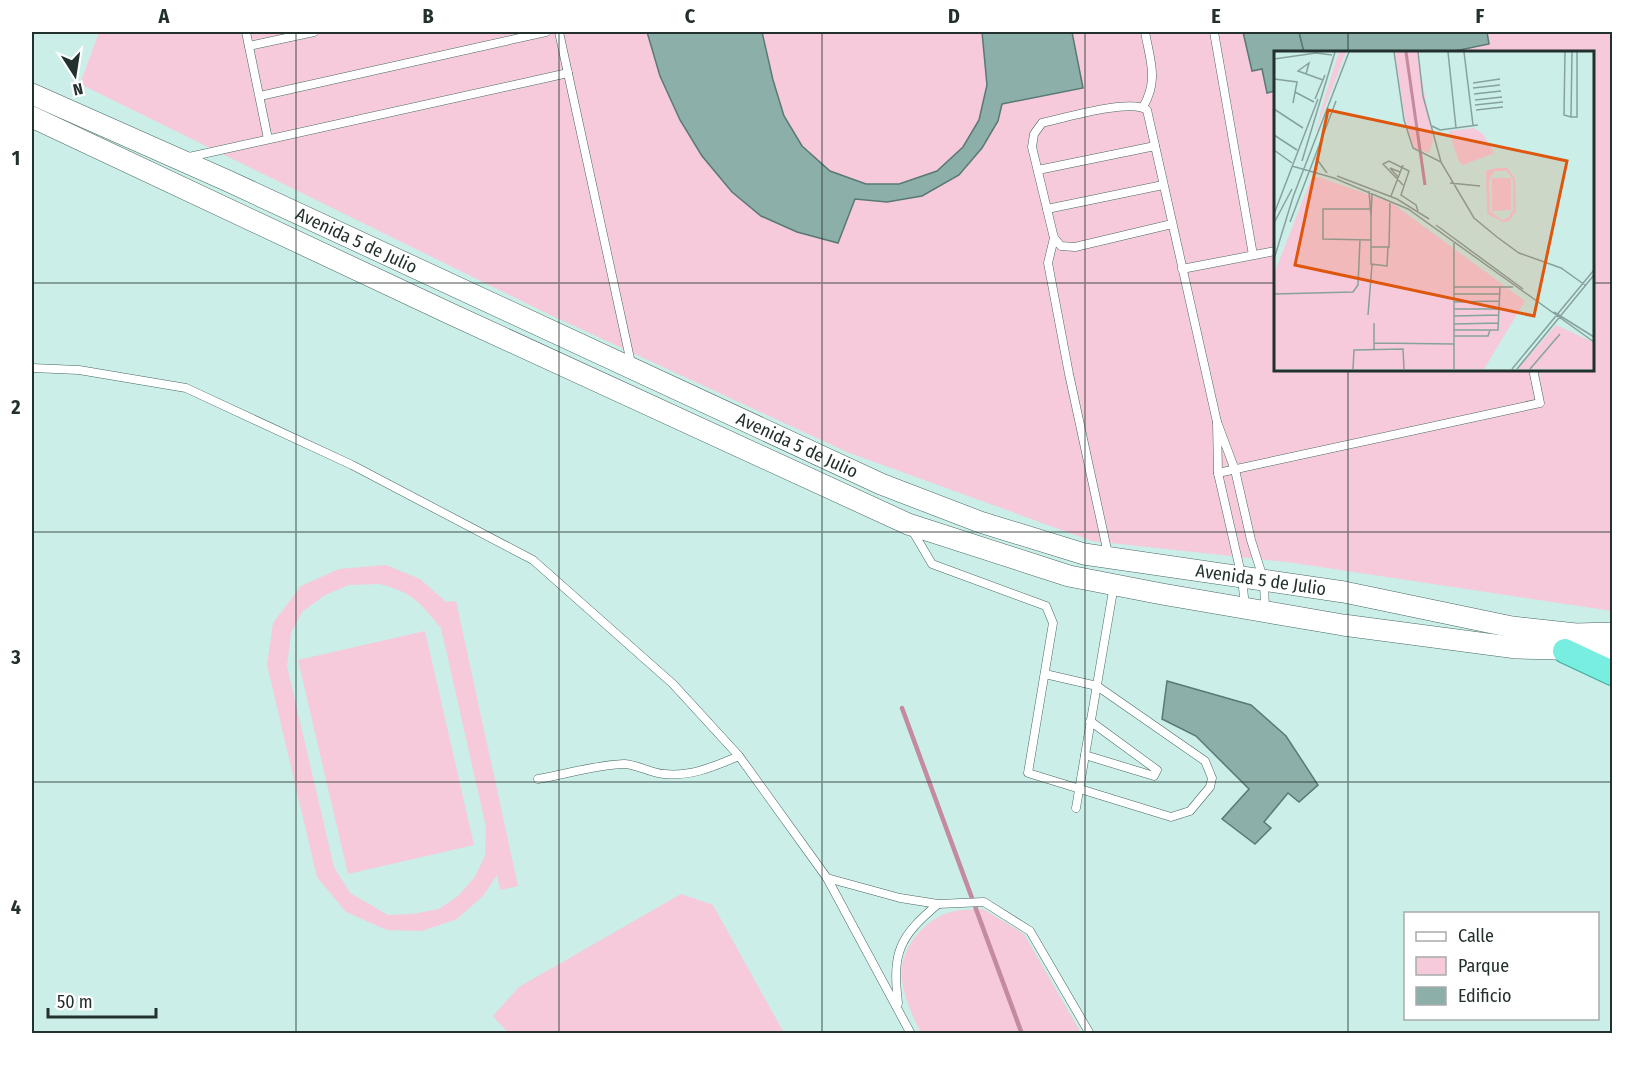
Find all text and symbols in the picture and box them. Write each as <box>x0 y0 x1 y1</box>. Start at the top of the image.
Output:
text: A <box>158 4 171 28</box>
text: B <box>422 4 434 28</box>
text: C <box>685 4 696 28</box>
text: D <box>948 4 960 28</box>
text: E <box>1211 4 1221 28</box>
text: F <box>1476 4 1485 28</box>
north arrow <box>45 45 105 105</box>
inset map <box>1274 51 1593 370</box>
text: N <box>71 79 85 99</box>
text: 1 <box>12 146 20 170</box>
street label: Avenida 5 de Julio <box>292 203 421 278</box>
text: 2 <box>10 395 21 419</box>
street label: Avenida 5 de Julio <box>733 407 862 483</box>
street label: Avenida 5 de Julio <box>1194 559 1328 600</box>
text: 3 <box>10 645 21 669</box>
text: 4 <box>11 895 21 919</box>
legend <box>1404 912 1599 1020</box>
text: Calle <box>1458 925 1494 947</box>
text: Parque <box>1458 955 1509 977</box>
scale bar <box>48 981 156 1019</box>
text: Edificio <box>1458 985 1511 1007</box>
text: 50 m <box>57 991 93 1013</box>

